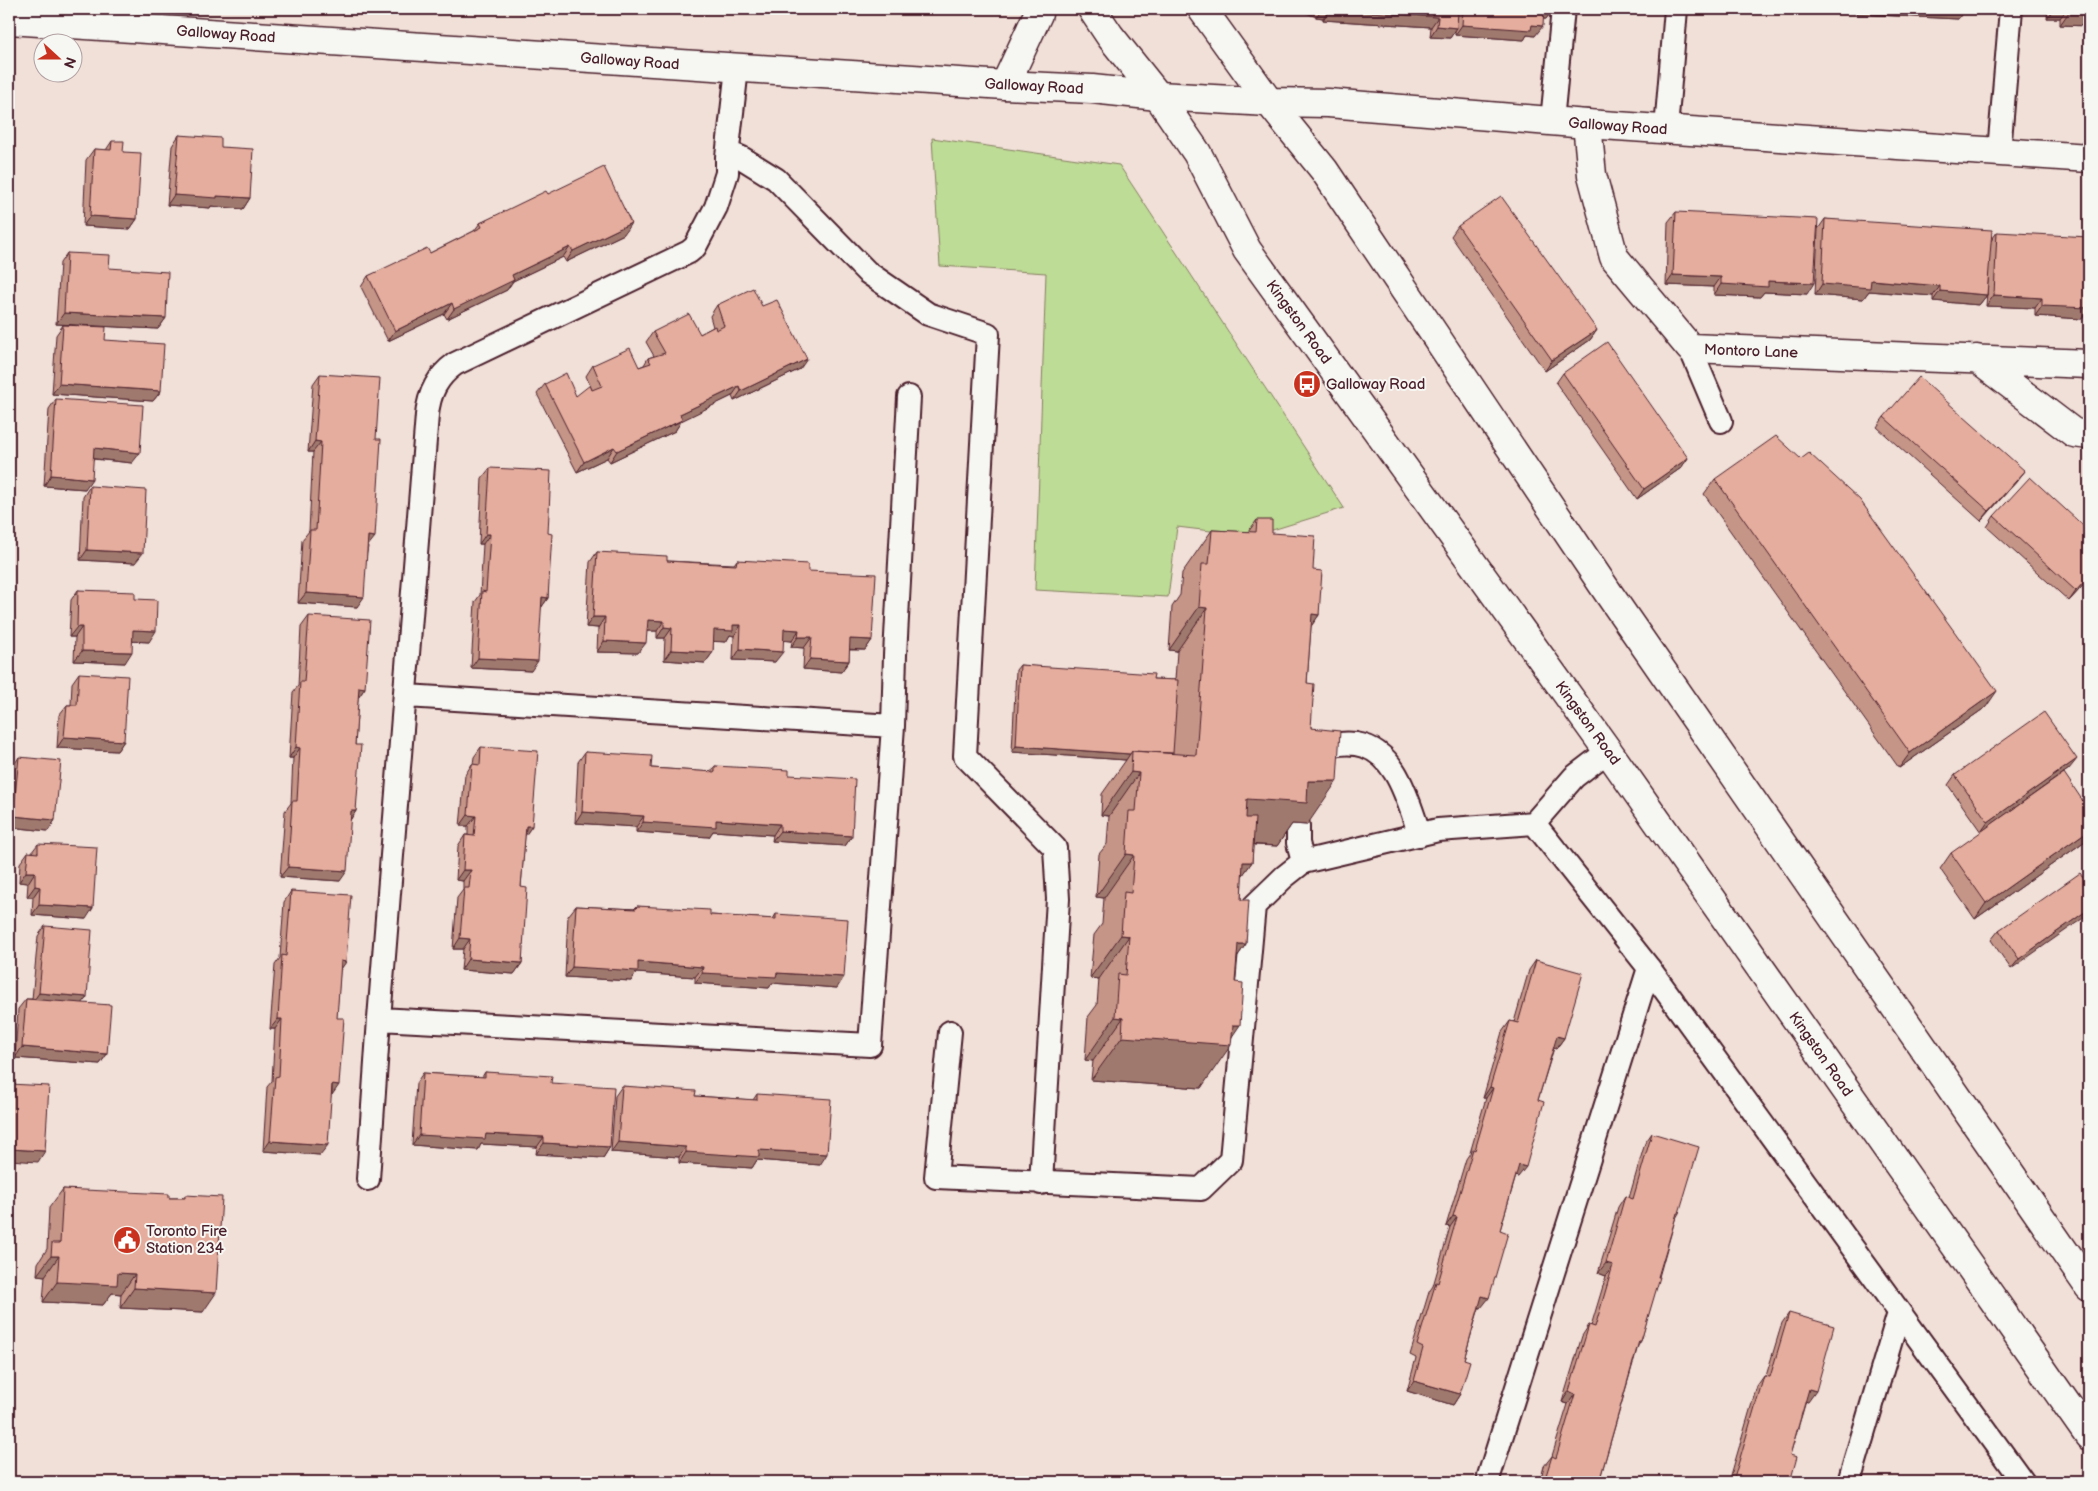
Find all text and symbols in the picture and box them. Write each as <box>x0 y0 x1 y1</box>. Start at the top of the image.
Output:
street label: Galloway Road <box>176 22 276 47</box>
north arrow <box>32 32 82 82</box>
street label: Galloway Road <box>580 49 680 74</box>
text: N <box>60 55 79 70</box>
street label: Galloway Road <box>984 74 1084 99</box>
street label: Galloway Road <box>1568 114 1668 139</box>
street label: Kingston Road <box>1262 277 1335 368</box>
street label: Montoro Lane <box>1704 340 1799 363</box>
bus stop icon: Galloway Road <box>1292 369 1322 399</box>
place label: Galloway Road <box>1326 375 1425 394</box>
street label: Kingston Road <box>1551 678 1624 769</box>
street label: Kingston Road <box>1784 1008 1857 1100</box>
place label: Toronto Fire Station 234 <box>146 1222 227 1258</box>
public building icon: Toronto Fire Station 234 <box>112 1225 142 1255</box>

